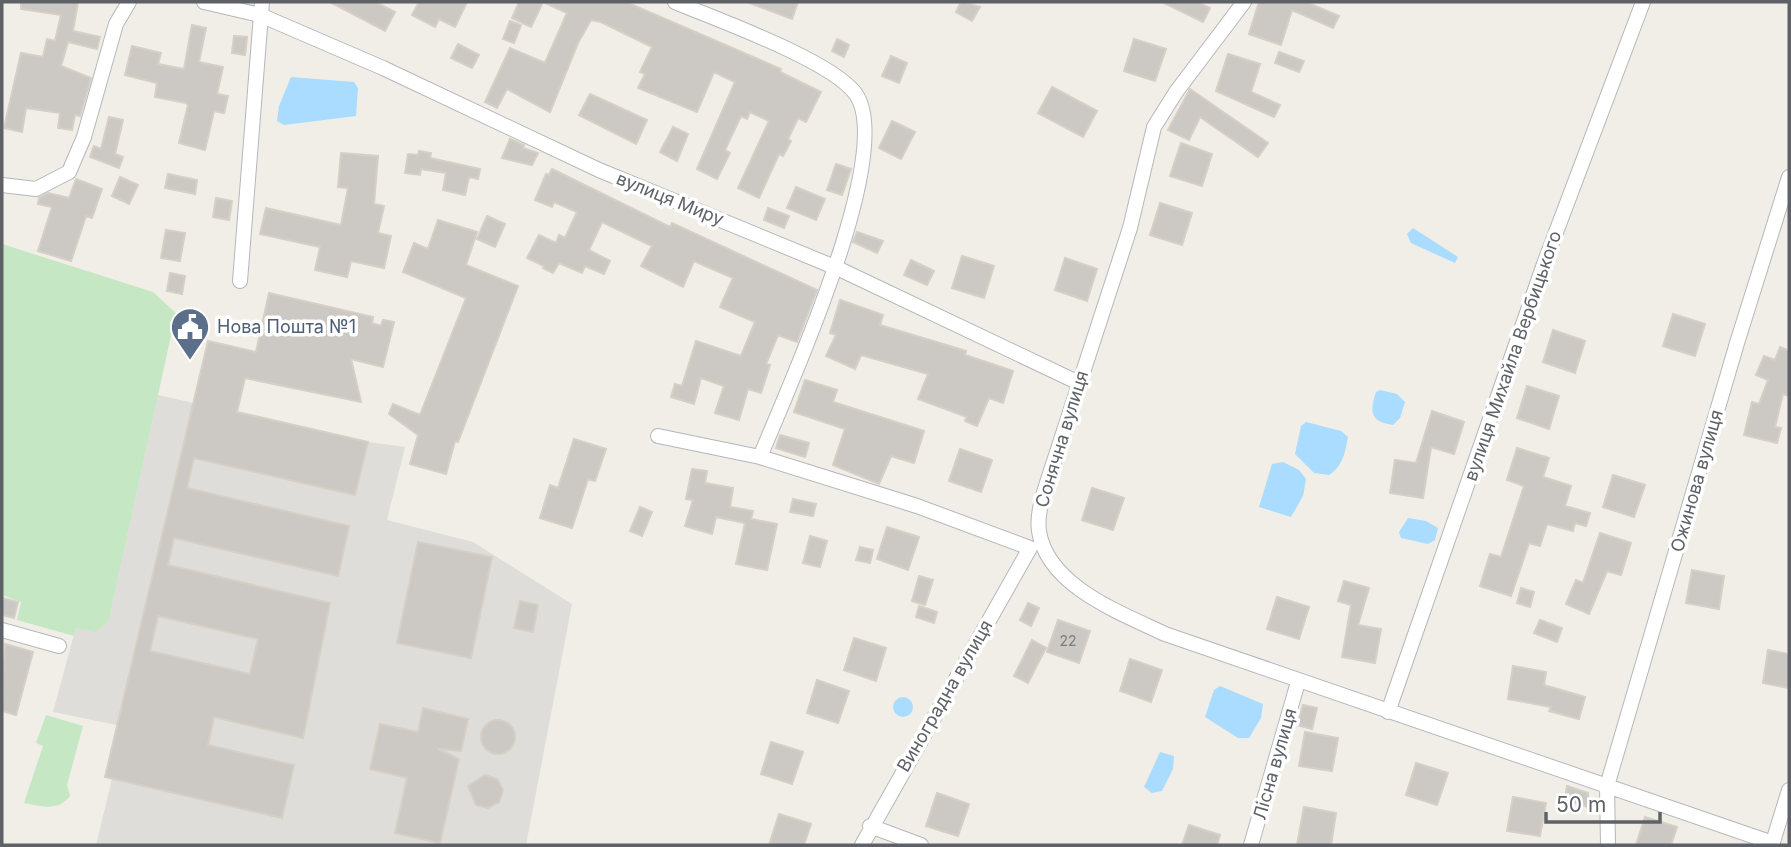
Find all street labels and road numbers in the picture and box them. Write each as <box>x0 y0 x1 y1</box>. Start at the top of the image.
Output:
street label: вулиця Миру <box>613 167 727 230</box>
street label: вулиця Михайла Вербицького <box>1460 228 1565 484</box>
street label: Сонячна вулиця <box>1031 368 1092 510</box>
street label: Ожинова вулиця <box>1666 407 1727 554</box>
street label: Виноградна вулиця <box>893 616 997 775</box>
street label: Лісна вулиця <box>1249 706 1300 822</box>

